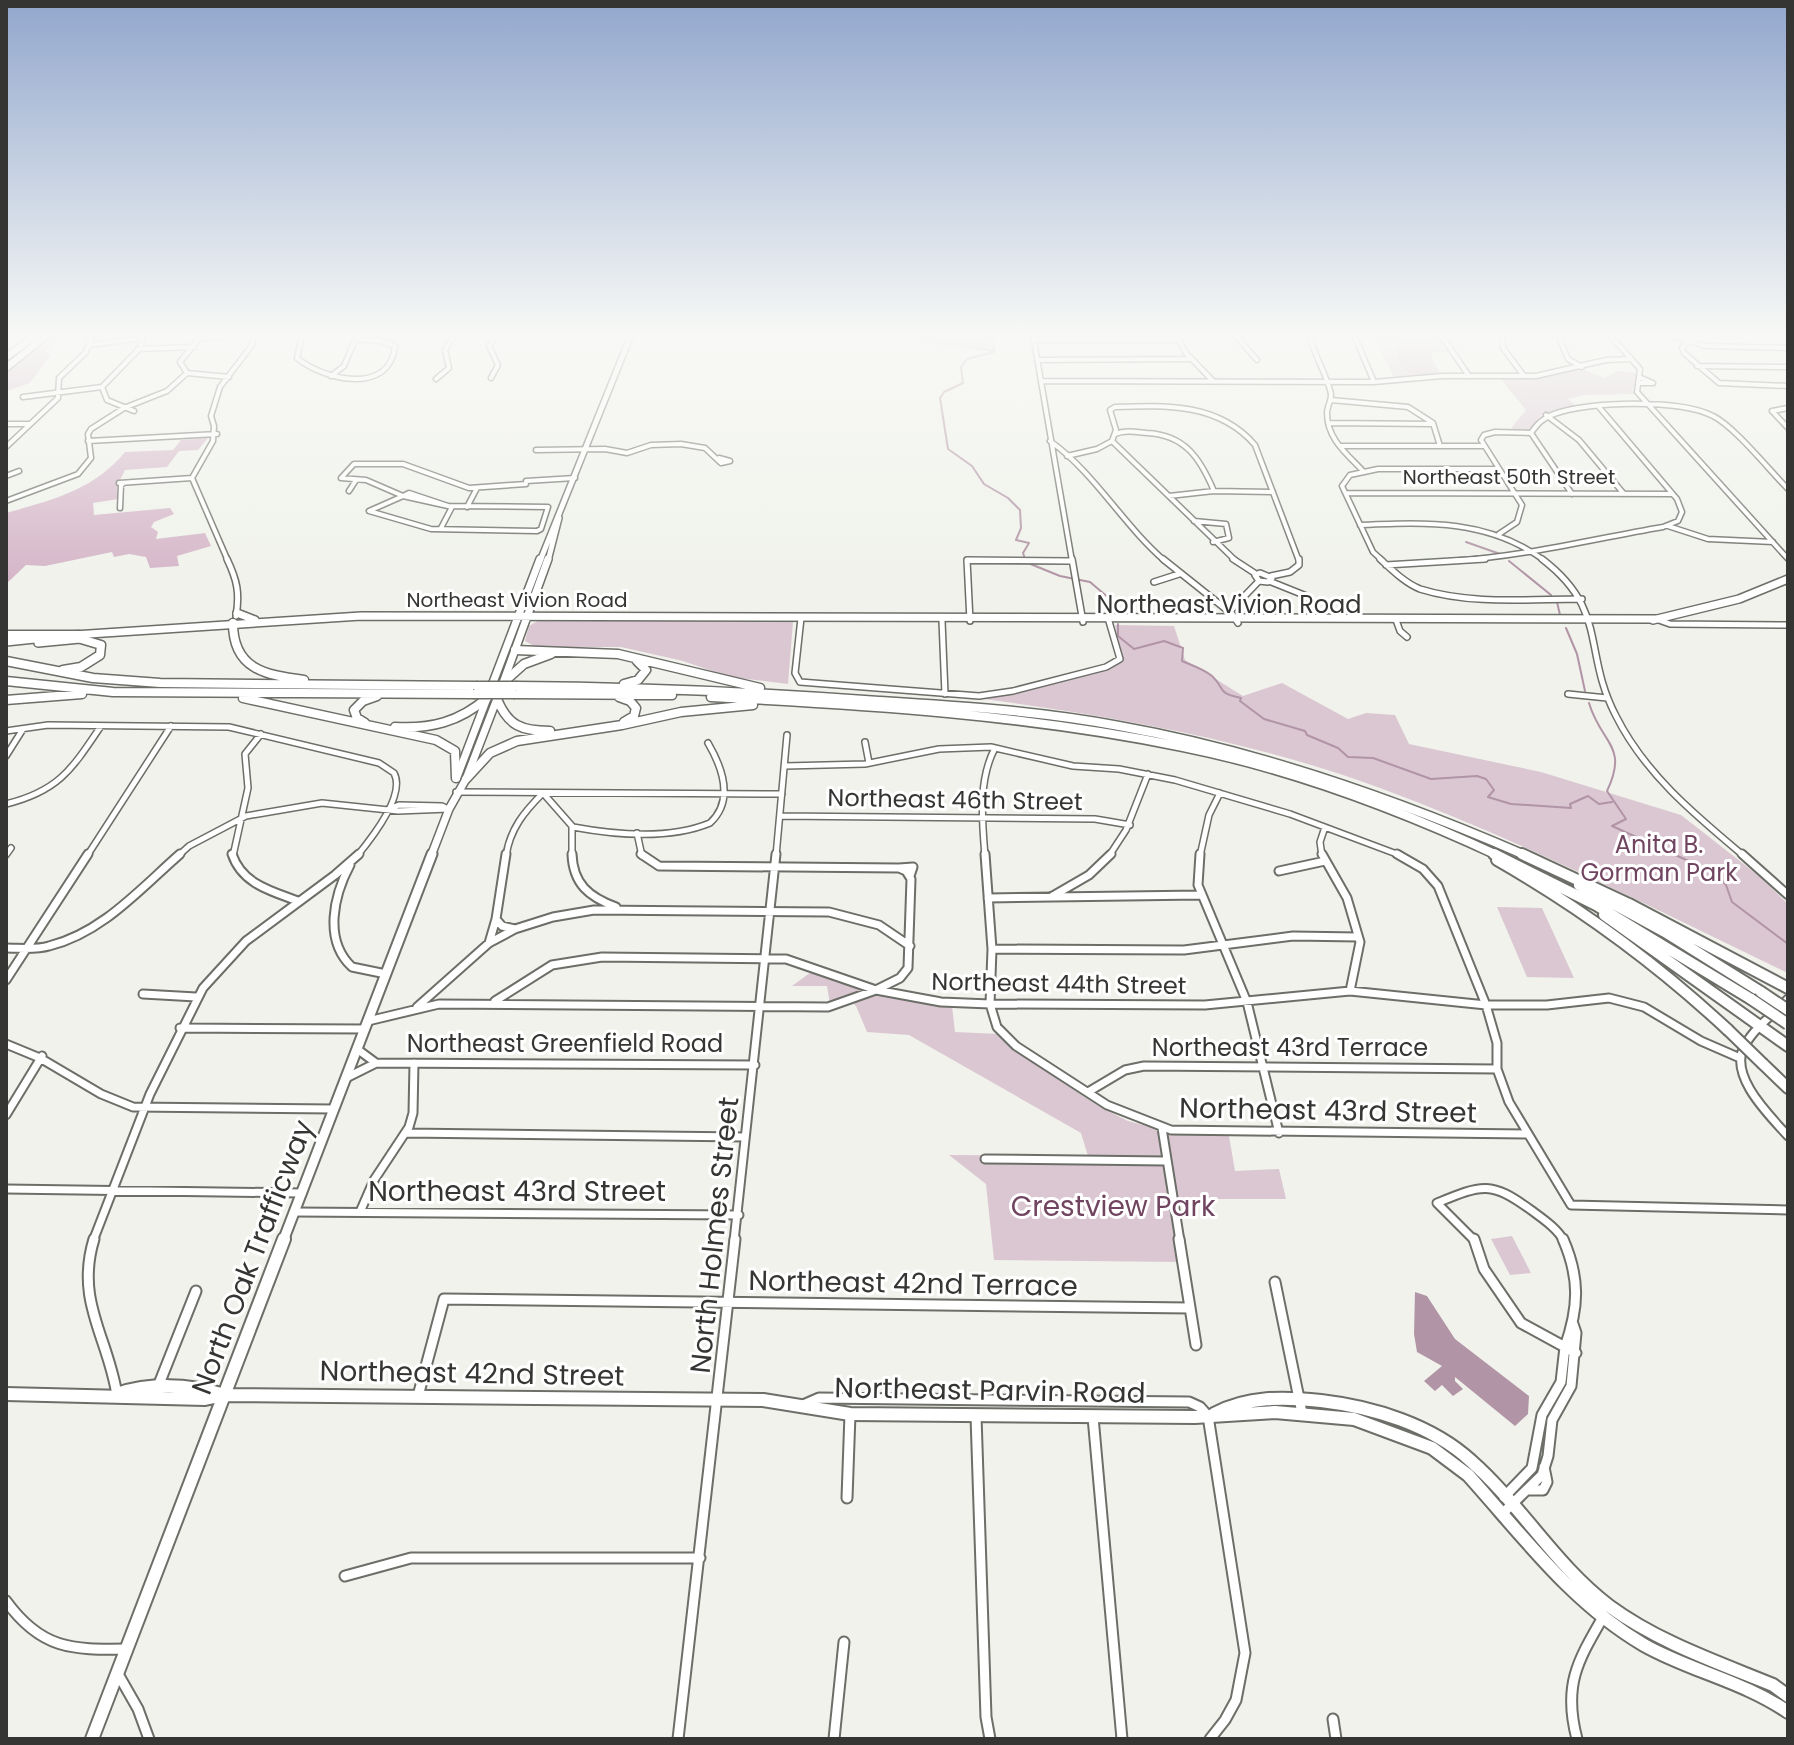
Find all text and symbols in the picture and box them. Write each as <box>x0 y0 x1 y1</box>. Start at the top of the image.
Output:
street label: Northeast 50th Street <box>1403 463 1615 491</box>
street label: Northeast Vivion Road <box>407 586 627 614</box>
street label: Northeast Vivion Road <box>1096 588 1362 621</box>
street label: Northeast 46th Street <box>827 781 1083 818</box>
park label: Anita B. Gorman Park <box>1580 828 1738 889</box>
street label: Northeast 44th Street <box>931 965 1187 1002</box>
street label: Northeast Greenfield Road <box>407 1027 723 1060</box>
street label: Northeast 43rd Terrace <box>1152 1031 1428 1064</box>
street label: Northeast 43rd Street <box>1179 1088 1477 1133</box>
street label: North Holmes Street <box>681 1095 748 1375</box>
street label: North Oak Trafficway <box>182 1114 323 1400</box>
street label: Northeast 43rd Street <box>368 1172 666 1211</box>
park label: Crestview Park <box>1011 1187 1216 1226</box>
street label: Northeast 42nd Terrace <box>748 1261 1078 1306</box>
street label: Northeast 42nd Street <box>319 1351 625 1396</box>
street label: Northeast Parvin Road <box>834 1368 1146 1413</box>

